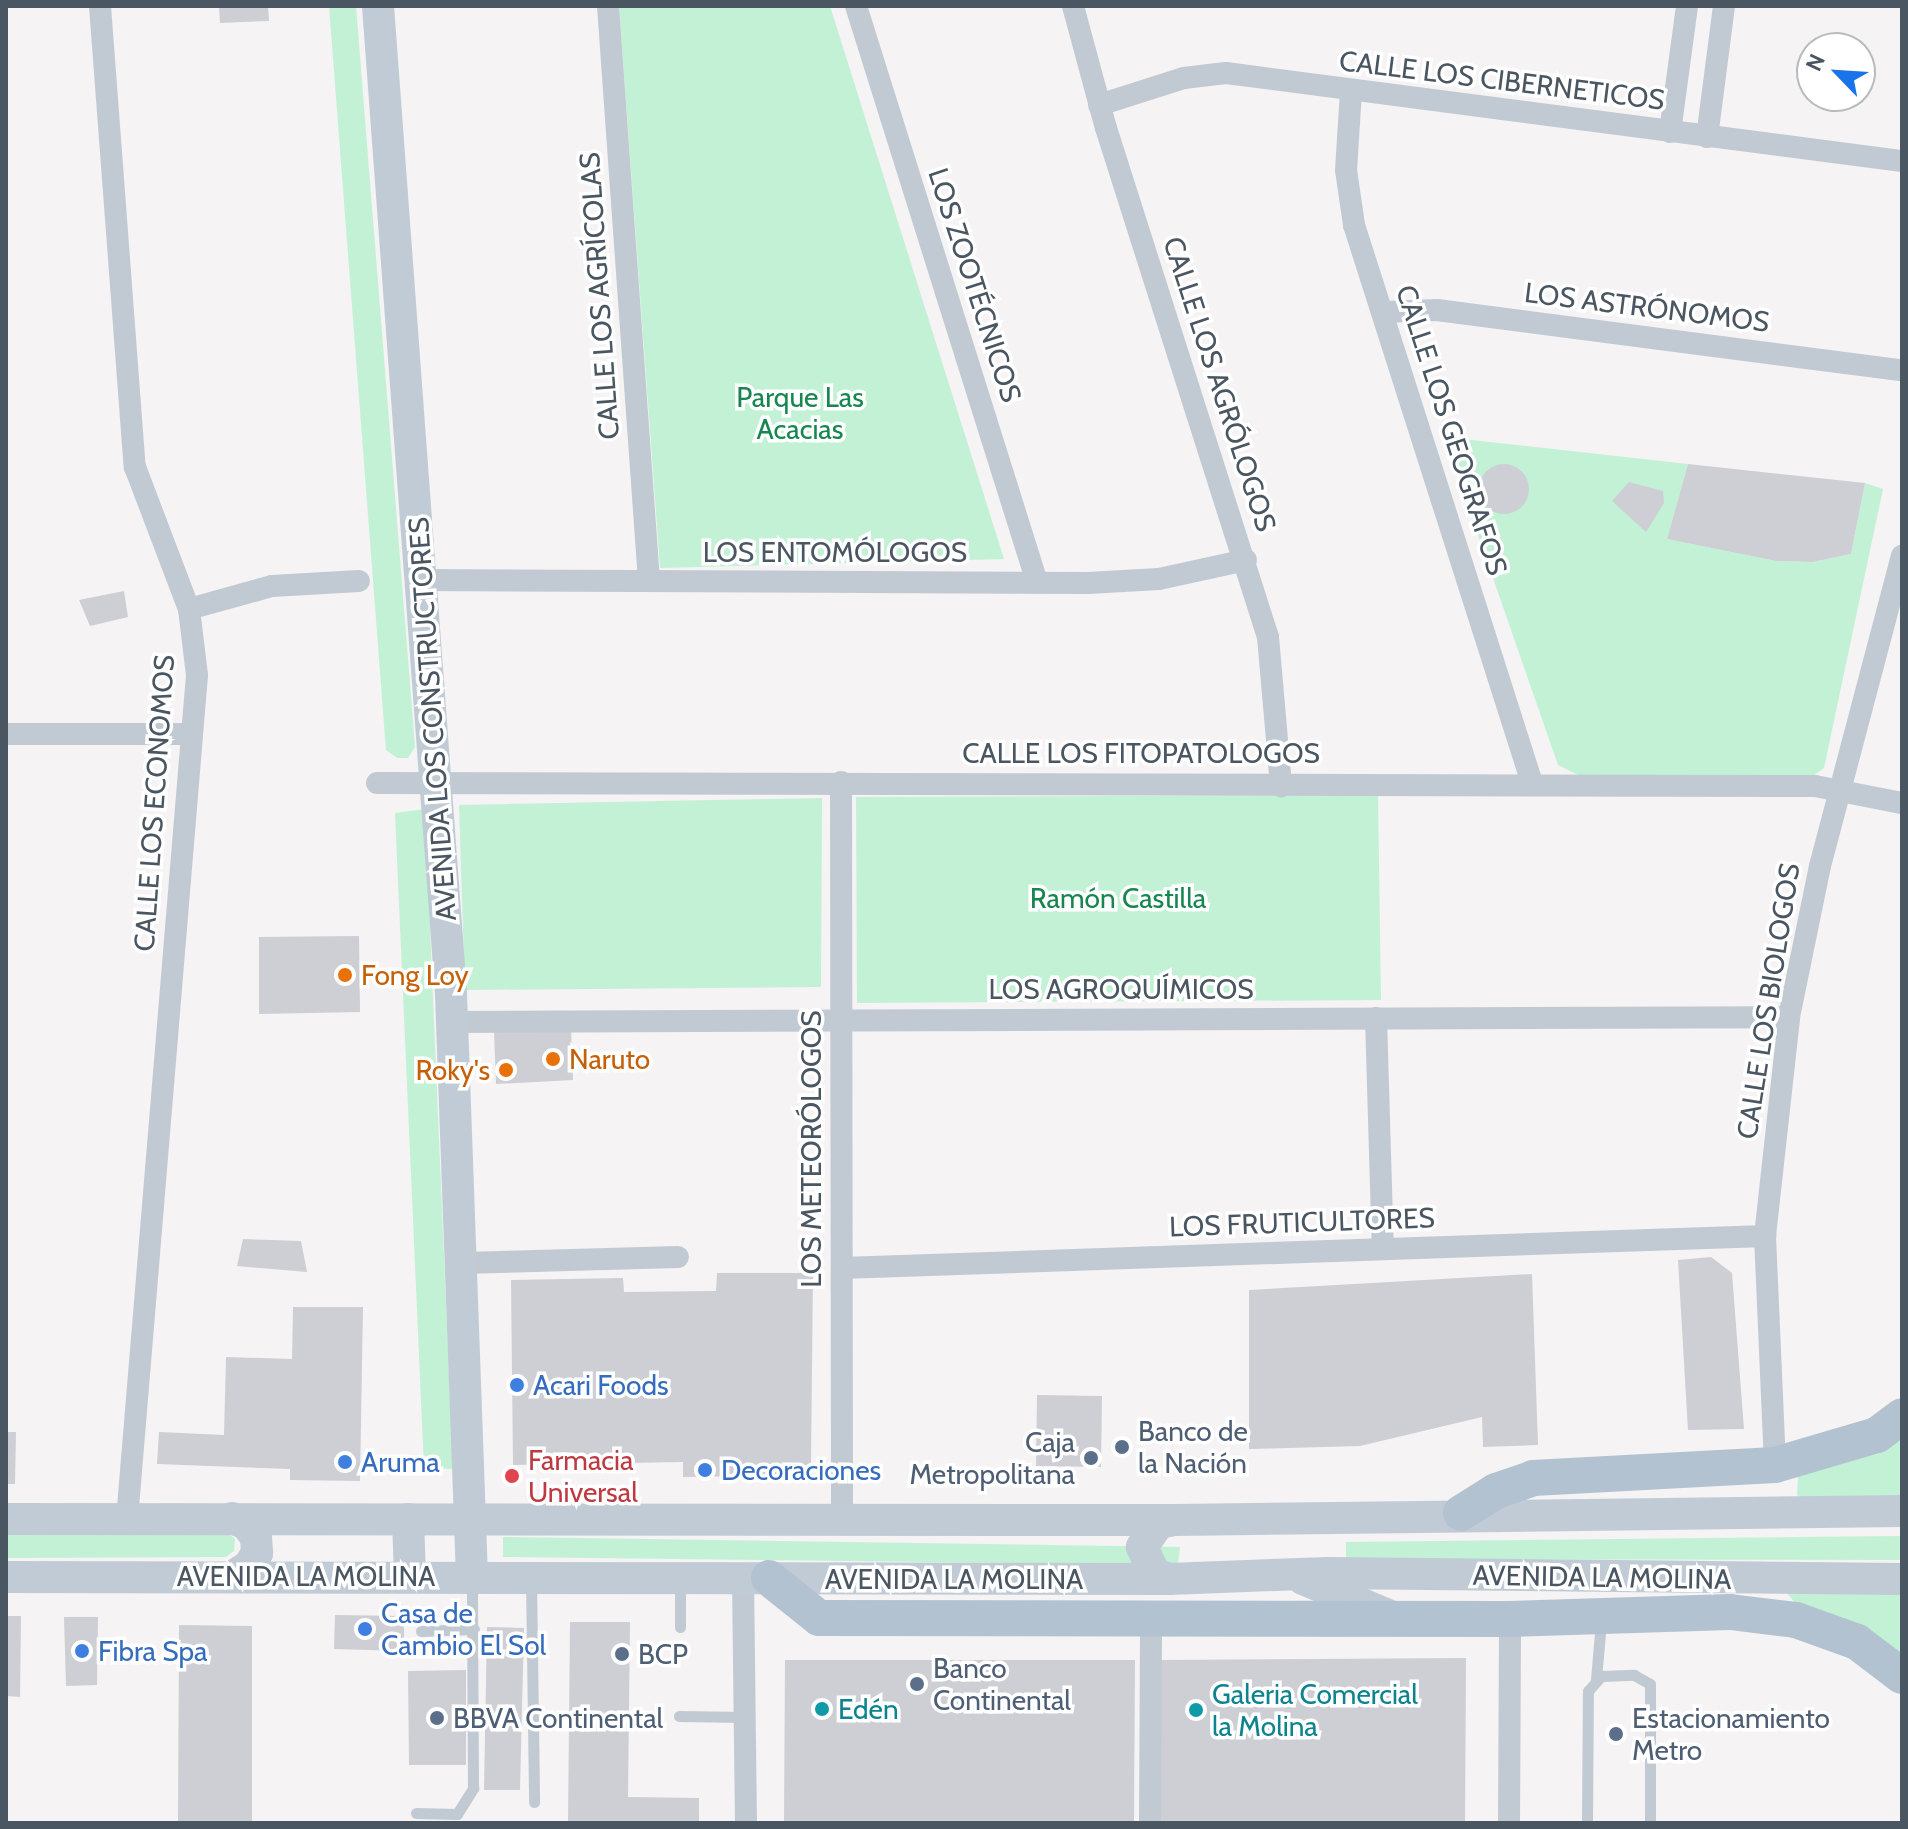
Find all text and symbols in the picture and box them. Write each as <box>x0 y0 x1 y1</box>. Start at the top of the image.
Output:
north arrow <box>1796 32 1876 112</box>
street label: CALLE LOS CIBERNETICOS <box>1337 43 1667 117</box>
text: N <box>1800 50 1831 75</box>
street label: CALLE LOS AGRÍCOLAS <box>572 151 626 441</box>
street label: LOS ZOOTÉCNICOS <box>921 164 1029 406</box>
street label: CALLE LOS AGRÓLOGOS <box>1156 232 1284 536</box>
street label: LOS ASTRÓNOMOS <box>1523 275 1771 339</box>
street label: CALLE LOS GEOGRAFOS <box>1389 281 1515 579</box>
park label: Parque Las Acacias <box>736 380 864 446</box>
street label: AVENIDA LOS CONSTRUCTORES <box>401 516 463 922</box>
street label: LOS ENTOMÓLOGOS <box>703 535 967 569</box>
street label: CALLE LOS ECONOMOS <box>127 654 181 952</box>
street label: CALLE LOS FITOPATOLOGOS <box>962 736 1320 770</box>
street label: CALLE LOS BIOLOGOS <box>1730 861 1806 1141</box>
park label: Ramón Castilla <box>1030 881 1206 915</box>
place label: Fong Loy <box>361 958 469 992</box>
marker: Fong Loy <box>336 966 354 984</box>
street label: LOS AGROQUÍMICOS <box>988 972 1254 1006</box>
street label: LOS METEORÓLOGOS <box>794 1010 828 1288</box>
place label: Naruto <box>569 1042 650 1076</box>
marker: Naruto <box>544 1050 562 1068</box>
place label: Roky's <box>415 1053 490 1087</box>
marker: Roky's <box>497 1061 515 1079</box>
street label: LOS FRUTICULTORES <box>1169 1201 1435 1243</box>
place label: Acari Foods <box>533 1368 669 1402</box>
marker: Acari Foods <box>508 1376 526 1394</box>
place label: Banco de la Nación <box>1138 1414 1248 1480</box>
place label: Caja Metropolitana <box>909 1425 1075 1491</box>
marker: Banco de la Nación <box>1113 1438 1131 1456</box>
place label: Farmacia Universal <box>528 1443 638 1509</box>
place label: Aruma <box>361 1445 440 1479</box>
marker: Caja Metropolitana <box>1082 1449 1100 1467</box>
marker: Aruma <box>336 1453 354 1471</box>
place label: Decoraciones <box>721 1453 881 1487</box>
marker: Decoraciones <box>696 1461 714 1479</box>
marker: Farmacia Universal <box>503 1467 521 1485</box>
street label: AVENIDA LA MOLINA <box>1472 1558 1732 1596</box>
street label: AVENIDA LA MOLINA <box>177 1559 435 1593</box>
street label: AVENIDA LA MOLINA <box>825 1562 1083 1596</box>
place label: Casa de Cambio El Sol <box>381 1596 546 1662</box>
marker: Casa de Cambio El Sol <box>356 1620 374 1638</box>
place label: Fibra Spa <box>98 1634 208 1668</box>
place label: BCP <box>638 1637 688 1671</box>
marker: Fibra Spa <box>73 1642 91 1660</box>
marker: BCP <box>613 1645 631 1663</box>
place label: Banco Continental <box>933 1651 1071 1717</box>
marker: Banco Continental <box>908 1675 926 1693</box>
place label: Galeria Comercial la Molina <box>1212 1677 1418 1743</box>
place label: Edén <box>838 1692 899 1726</box>
marker: Edén <box>813 1700 831 1718</box>
place label: BBVA Continental <box>453 1701 663 1735</box>
marker: Galeria Comercial la Molina <box>1187 1701 1205 1719</box>
place label: Estacionamiento Metro <box>1632 1701 1830 1767</box>
marker: BBVA Continental <box>428 1709 446 1727</box>
marker: Estacionamiento Metro <box>1607 1725 1625 1743</box>

